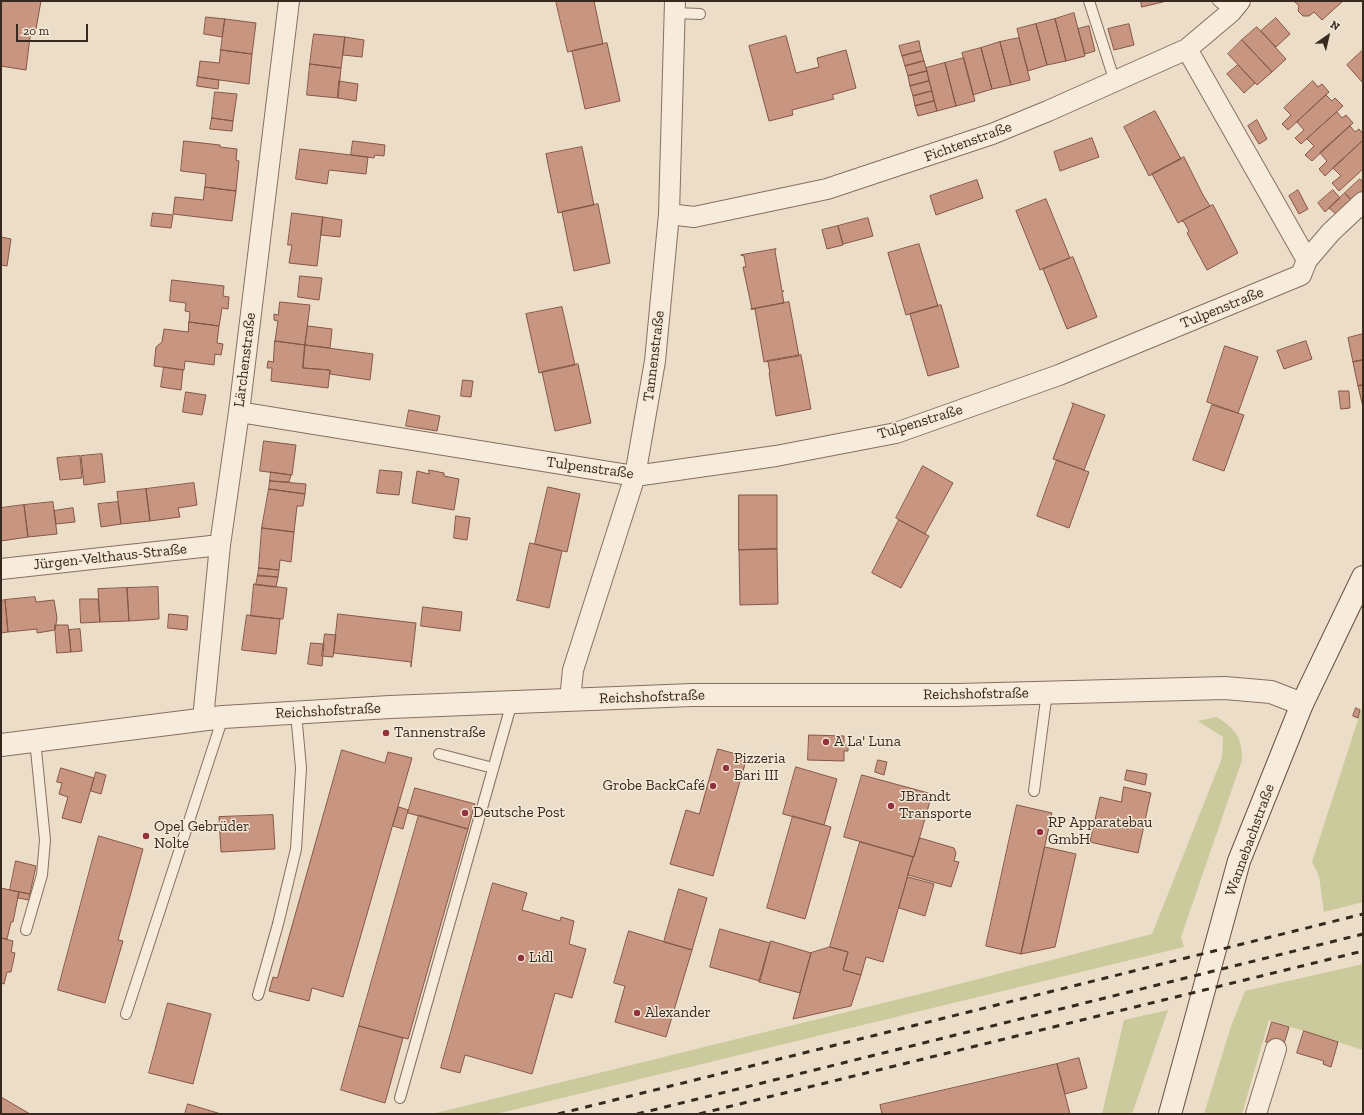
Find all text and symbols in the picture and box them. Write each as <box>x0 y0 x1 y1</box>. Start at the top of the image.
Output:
scale bar <box>18 16 90 42</box>
north arrow <box>1308 16 1348 56</box>
text: N <box>1328 18 1342 33</box>
text: 20 m <box>23 24 49 38</box>
street label: Fichtenstraße <box>922 118 1014 166</box>
street label: Tulpenstraße <box>1178 283 1266 333</box>
street label: Tannenstraße <box>639 310 669 402</box>
street label: Lärchenstraße <box>230 312 260 408</box>
street label: Tulpenstraße <box>875 401 965 443</box>
street label: Tulpenstraße <box>545 453 635 483</box>
street label: Jürgen-Velthaus-Straße <box>32 540 188 574</box>
street label: Reichshofstraße <box>923 684 1029 704</box>
street label: Reichshofstraße <box>599 686 705 708</box>
street label: Reichshofstraße <box>275 699 381 723</box>
place label: Tannenstraße <box>394 724 485 742</box>
marker: Tannenstraße <box>381 728 391 738</box>
place label: A La' Luna <box>834 733 901 751</box>
marker: A La' Luna <box>821 737 831 747</box>
place label: Pizzeria Bari III <box>734 750 786 785</box>
marker: Pizzeria Bari III <box>721 763 731 773</box>
place label: Grobe BackCafé <box>603 777 705 795</box>
marker: Grobe BackCafé <box>708 781 718 791</box>
street label: Wannebachstraße <box>1221 782 1279 898</box>
place label: JBrandt Transporte <box>899 788 972 823</box>
marker: JBrandt Transporte <box>886 801 896 811</box>
place label: Deutsche Post <box>473 804 565 822</box>
marker: Deutsche Post <box>460 808 470 818</box>
place label: RP Apparatebau GmbH <box>1048 814 1152 849</box>
place label: Opel Gebrüder Nolte <box>154 818 249 853</box>
marker: RP Apparatebau GmbH <box>1035 827 1045 837</box>
marker: Opel Gebrüder Nolte <box>141 831 151 841</box>
place label: Lidl <box>529 949 554 967</box>
marker: Lidl <box>516 953 526 963</box>
place label: Alexander <box>645 1004 711 1022</box>
marker: Alexander <box>632 1008 642 1018</box>

